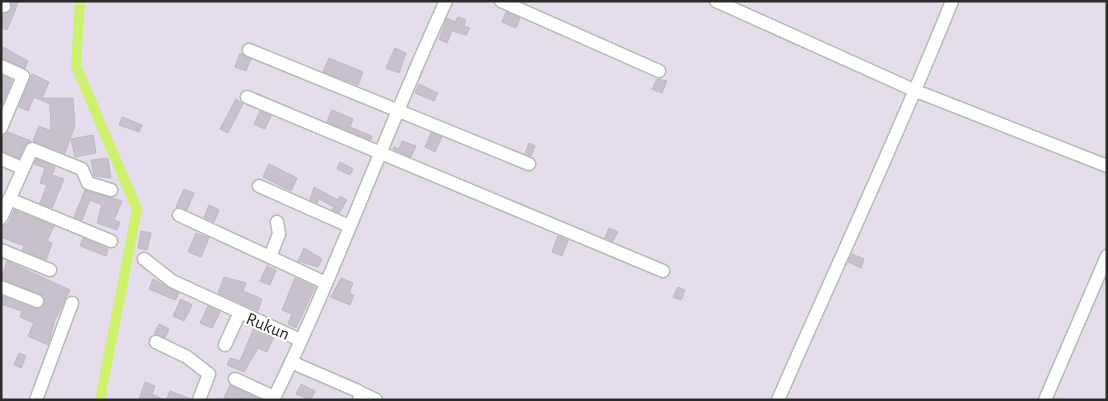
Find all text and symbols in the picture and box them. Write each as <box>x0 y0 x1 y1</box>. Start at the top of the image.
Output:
street label: Rukun <box>243 310 292 344</box>

